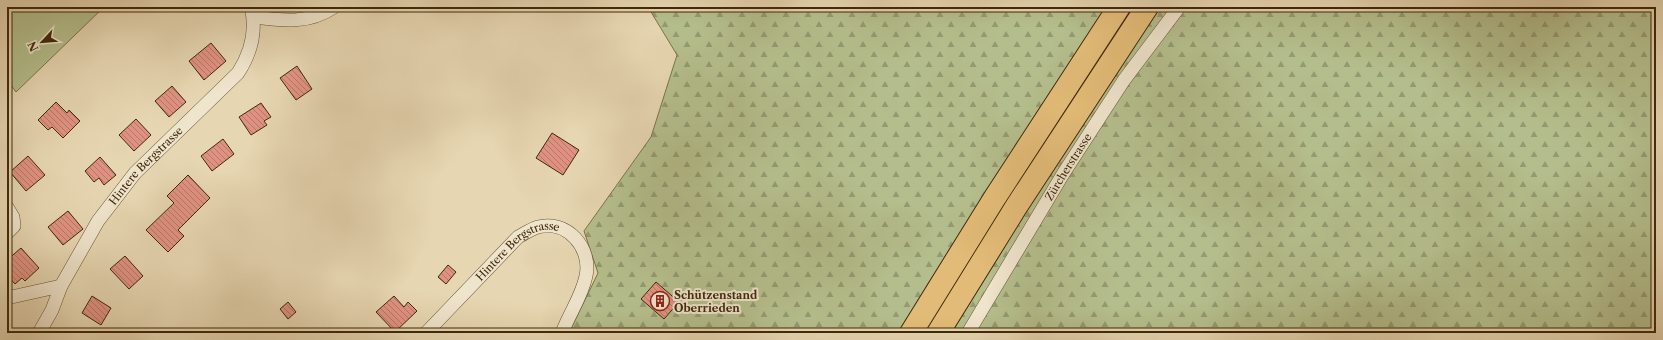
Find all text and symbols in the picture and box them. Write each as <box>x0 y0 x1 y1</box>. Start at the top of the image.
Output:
north arrow <box>22 22 62 62</box>
text: N <box>24 39 41 54</box>
street label: Hintere Bergstrasse <box>106 124 186 208</box>
street label: Zürcherstrasse <box>1042 131 1095 203</box>
street label: Hintere Bergstrasse <box>473 219 561 284</box>
place label: Schützenstand Oberrieden <box>674 288 758 315</box>
building icon: Schützenstand Oberrieden <box>649 290 671 312</box>

